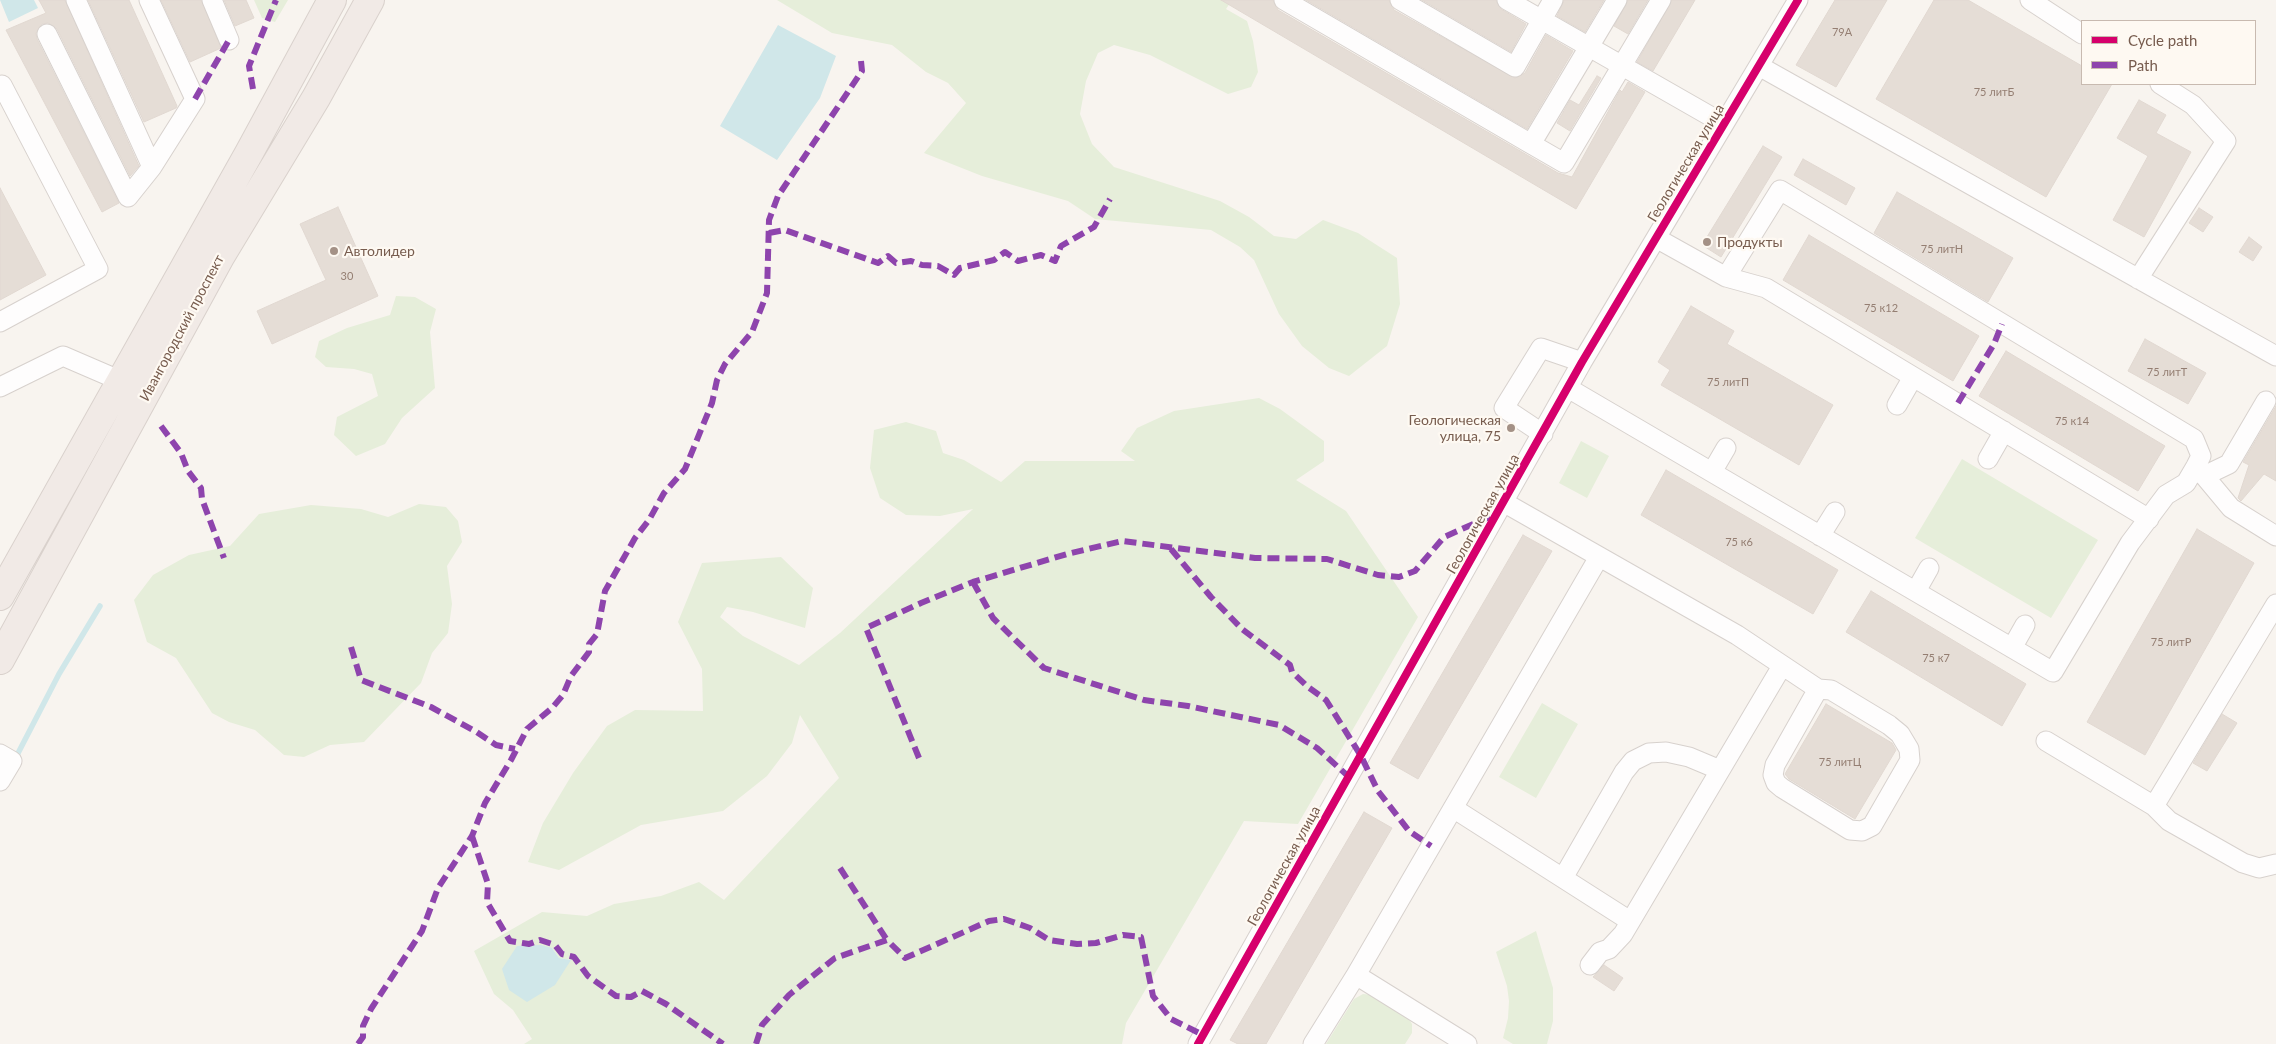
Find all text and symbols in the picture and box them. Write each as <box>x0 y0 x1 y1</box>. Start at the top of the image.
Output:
legend <box>2081 20 2256 85</box>
house number: 79А <box>1832 25 1852 39</box>
text: Cycle path <box>2128 31 2197 49</box>
text: Path <box>2128 56 2158 74</box>
house number: 75 литБ <box>1974 85 2014 99</box>
street label: Геологическая улица <box>1644 101 1728 225</box>
place label: Продукты <box>1717 234 1783 250</box>
marker: Продукты <box>1701 236 1713 248</box>
house number: 75 литН <box>1921 242 1963 256</box>
place label: Автолидер <box>344 243 415 259</box>
marker: Автолидер <box>328 245 340 257</box>
street label: Ивангородский проспект <box>136 252 228 404</box>
house number: 30 <box>341 269 353 283</box>
house number: 75 к12 <box>1864 301 1898 315</box>
house number: 75 литТ <box>2147 365 2187 379</box>
house number: 75 литП <box>1707 375 1749 389</box>
place label: Геологическая улица, 75 <box>1408 412 1501 444</box>
house number: 75 к14 <box>2055 414 2089 428</box>
marker: Геологическая улица, 75 <box>1505 422 1517 434</box>
street label: Геологическая улица <box>1443 451 1523 577</box>
house number: 75 к6 <box>1725 535 1753 549</box>
house number: 75 литР <box>2151 635 2191 649</box>
house number: 75 к7 <box>1922 651 1950 665</box>
house number: 75 литЦ <box>1819 755 1861 769</box>
street label: Геологическая улица <box>1244 803 1324 929</box>

